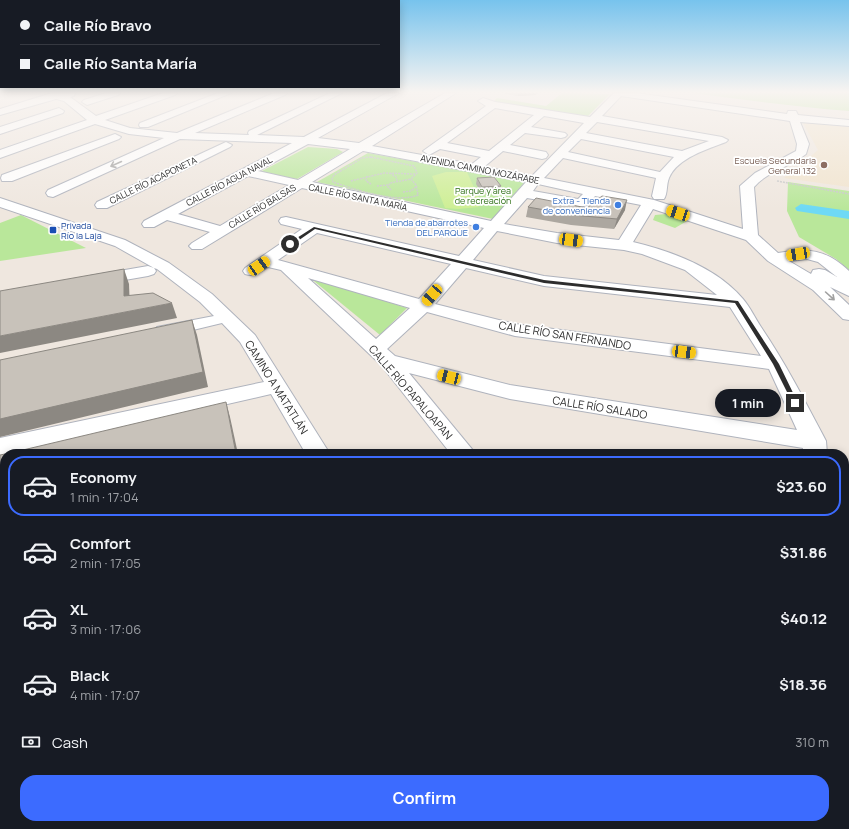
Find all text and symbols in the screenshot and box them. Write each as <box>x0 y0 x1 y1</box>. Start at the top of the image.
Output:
text: Calle Río Bravo <box>44 15 151 36</box>
text: Calle Río Santa María <box>44 53 197 74</box>
street label: AVENIDA CAMINO MOZÁRABE <box>420 151 540 187</box>
street label: CALLE RÍO ACAPONETA <box>107 153 199 207</box>
street label: CALLE RÍO AGUA NAVAL <box>184 153 275 209</box>
place label: Escuela Secundaria General 132 <box>735 154 816 177</box>
marker: Escuela Secundaria General 132 <box>819 160 829 170</box>
one-way arrow <box>110 161 122 168</box>
street label: CALLE RÍO BALSAS <box>226 180 299 231</box>
street label: CALLE RÍO SANTA MARÍA <box>307 180 409 214</box>
park label: Parque y área de recreación <box>455 184 511 207</box>
place label: Extra - Tienda de conveniencia <box>543 194 610 217</box>
marker: Extra - Tienda de conveniencia <box>613 200 623 210</box>
car <box>665 204 691 222</box>
place label: Tienda de abarrotes DEL PARQUE <box>385 216 468 239</box>
place label: Privada Río la Laja <box>61 219 102 242</box>
marker: Tienda de abarrotes DEL PARQUE <box>471 222 481 232</box>
marker: Privada Río la Laja <box>48 225 58 235</box>
car <box>558 232 584 248</box>
route start <box>281 235 299 253</box>
car <box>785 246 811 262</box>
car <box>246 254 272 278</box>
car <box>420 282 444 308</box>
one-way arrow <box>824 291 834 300</box>
street label: CALLE RÍO SAN FERNANDO <box>498 317 632 353</box>
street label: CAMINO A MATATLÁN <box>242 337 312 437</box>
street label: CALLE RÍO PAPALOAPAN <box>366 341 456 443</box>
car <box>671 345 697 359</box>
car <box>436 368 462 386</box>
callout: 1 min <box>715 389 781 417</box>
street label: CALLE RÍO SALADO <box>552 392 648 422</box>
text: 1 min <box>732 394 764 412</box>
route end <box>786 394 804 412</box>
text: Economy <box>70 467 137 488</box>
icon: car <box>22 468 58 504</box>
text: $23.60 <box>776 476 827 497</box>
text: 1 min · 17:04 <box>70 488 139 506</box>
text: Comfort <box>70 533 131 554</box>
icon: car <box>22 534 58 570</box>
text: $31.86 <box>780 542 827 563</box>
text: 2 min · 17:05 <box>70 554 141 572</box>
text: XL <box>70 599 88 620</box>
icon: car <box>22 600 58 636</box>
text: $40.12 <box>780 608 827 629</box>
text: 3 min · 17:06 <box>70 620 141 638</box>
text: Black <box>70 665 109 686</box>
icon: car <box>22 666 58 702</box>
text: $18.36 <box>779 674 827 695</box>
text: 4 min · 17:07 <box>70 686 140 704</box>
icon: cash <box>20 731 42 753</box>
text: Cash <box>52 732 88 753</box>
text: 310 m <box>795 733 829 751</box>
button: Confirm <box>20 775 829 821</box>

